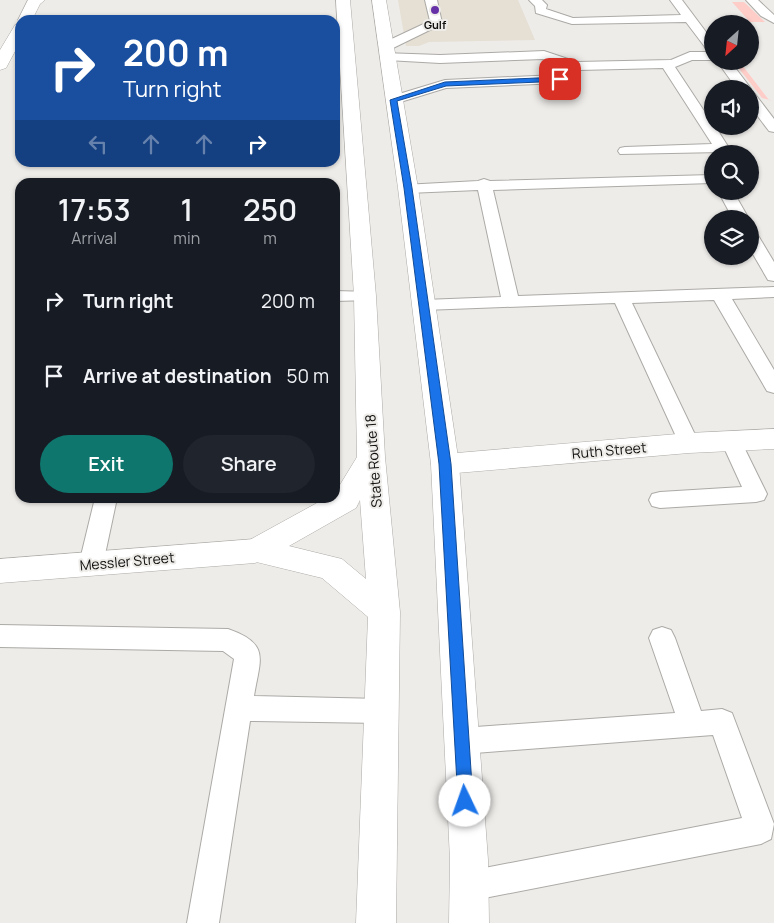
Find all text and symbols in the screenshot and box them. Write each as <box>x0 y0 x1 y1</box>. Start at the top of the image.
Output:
marker: Gulf <box>429 4 441 16</box>
north arrow <box>704 15 759 70</box>
map controls <box>704 15 759 265</box>
place label: Gulf <box>424 17 447 32</box>
text: 200 m <box>123 29 228 77</box>
icon: right <box>40 35 105 100</box>
pin <box>539 58 581 100</box>
icon: arrive <box>546 65 574 93</box>
text: Turn right <box>123 74 221 104</box>
button: sound <box>704 80 759 135</box>
icon: left <box>84 130 112 158</box>
icon: ahead <box>137 130 165 158</box>
icon: ahead <box>190 130 218 158</box>
icon: right <box>243 130 271 158</box>
button: search <box>704 145 759 200</box>
text: 17:53 <box>58 189 131 230</box>
text: 1 <box>180 189 193 230</box>
text: 250 <box>243 189 297 230</box>
button: layers <box>704 210 759 265</box>
text: Arrival <box>71 227 117 249</box>
text: min <box>173 227 200 249</box>
text: m <box>263 227 277 249</box>
icon: right <box>40 287 68 315</box>
text: Turn right <box>83 288 173 314</box>
text: 200 m <box>261 288 315 314</box>
icon: arrive <box>40 362 68 390</box>
text: Arrive at destination <box>83 363 272 389</box>
text: 50 m <box>287 363 329 389</box>
street label: State Route 18 <box>360 414 386 508</box>
button: Exit <box>40 435 173 493</box>
button: Share <box>183 435 315 493</box>
street label: Ruth Street <box>571 437 648 463</box>
street label: Messler Street <box>79 547 176 575</box>
position arrow <box>438 774 490 826</box>

